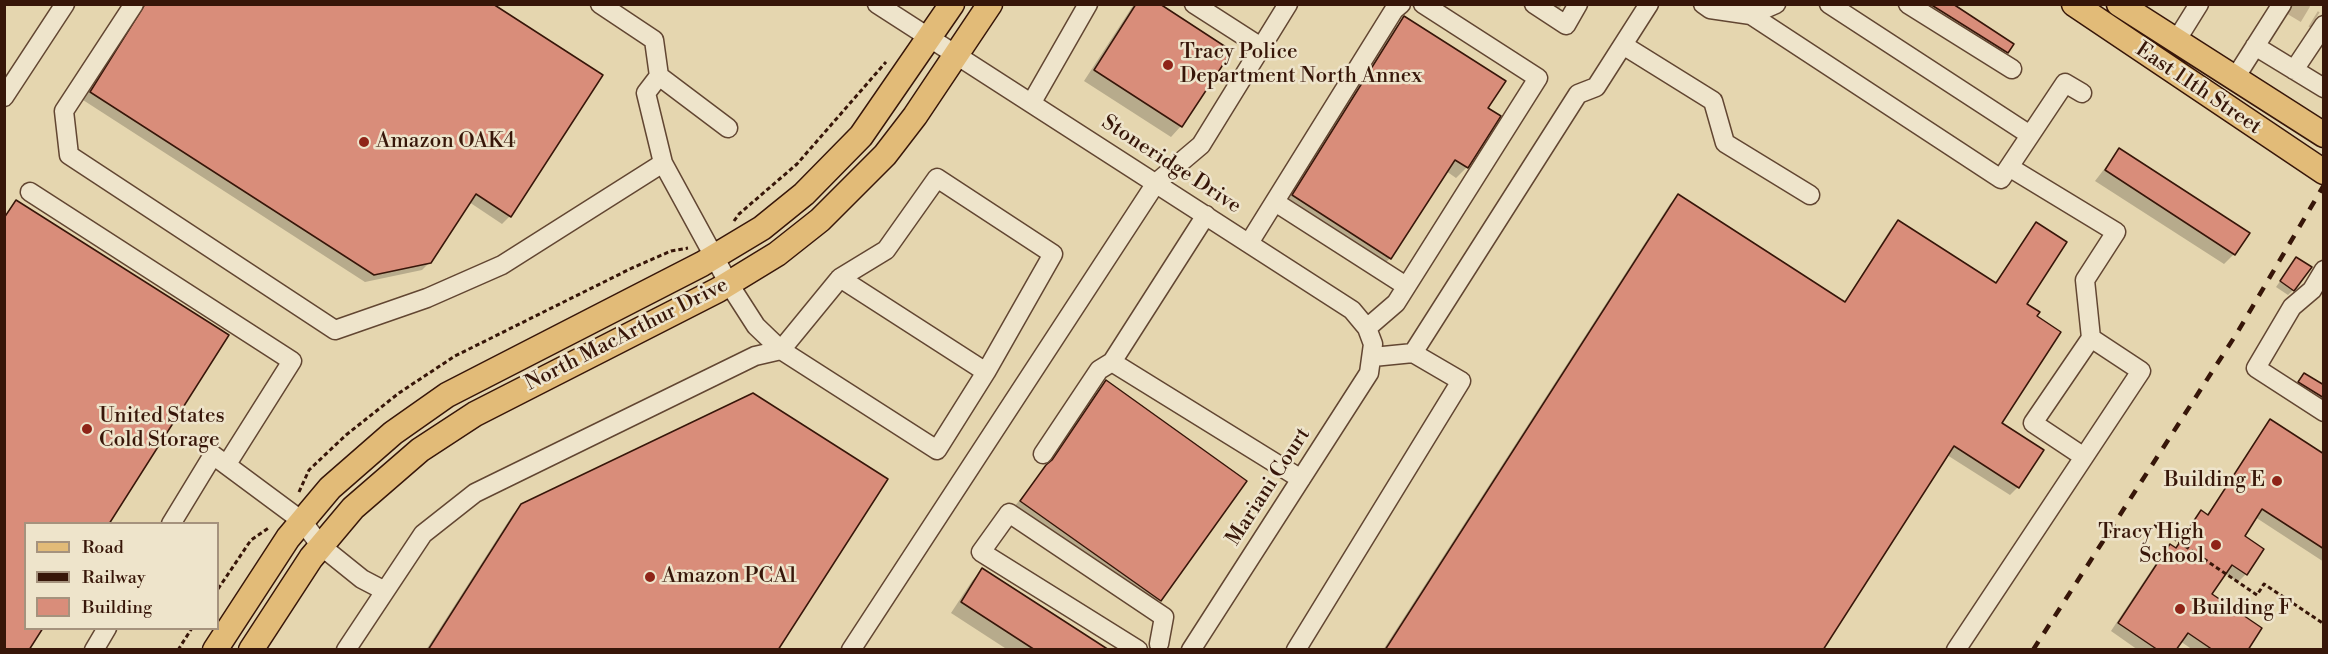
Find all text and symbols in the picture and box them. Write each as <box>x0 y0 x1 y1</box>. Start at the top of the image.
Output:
street label: East 11th Street <box>2130 38 2266 140</box>
place label: Tracy Police Department North Annex <box>1180 40 1422 90</box>
marker: Tracy Police Department North Annex <box>1161 58 1175 72</box>
street label: Stoneridge Drive <box>1096 110 1246 220</box>
place label: Amazon OAK4 <box>376 129 516 155</box>
marker: Amazon OAK4 <box>357 135 371 149</box>
street label: North MacArthur Drive <box>521 273 733 397</box>
place label: United States Cold Storage <box>99 404 225 454</box>
marker: United States Cold Storage <box>80 422 94 436</box>
street label: Mariani Court <box>1222 423 1316 551</box>
place label: Building E <box>2164 468 2265 494</box>
marker: Building E <box>2270 474 2284 488</box>
place label: Tracy High School <box>2098 520 2204 570</box>
legend <box>24 522 219 630</box>
text: Road <box>82 536 124 559</box>
marker: Tracy High School <box>2209 538 2223 552</box>
place label: Amazon PCA1 <box>662 564 797 590</box>
text: Railway <box>82 566 145 589</box>
marker: Amazon PCA1 <box>643 570 657 584</box>
text: Building <box>82 596 152 619</box>
place label: Building F <box>2192 596 2292 622</box>
marker: Building F <box>2173 602 2187 616</box>

